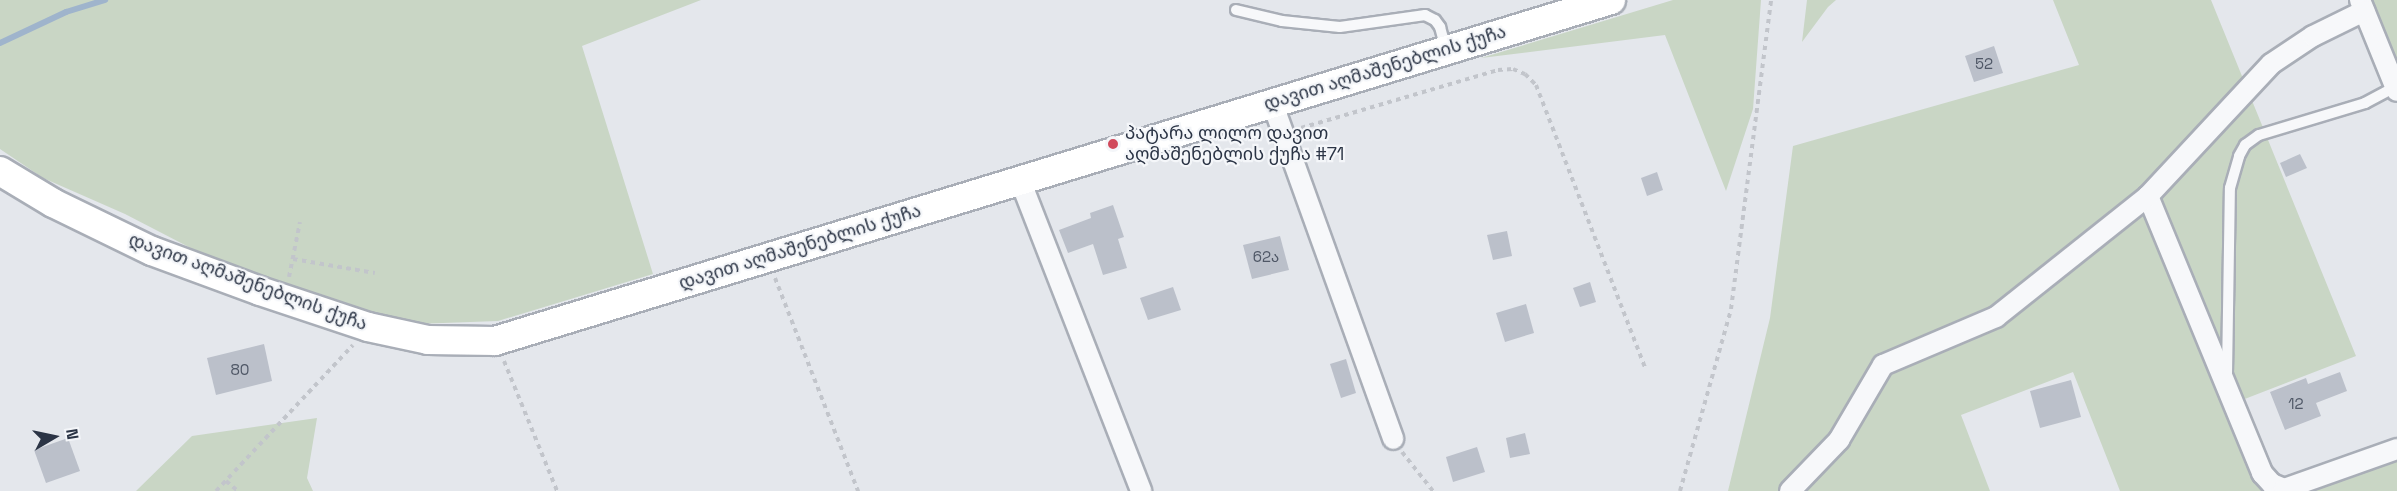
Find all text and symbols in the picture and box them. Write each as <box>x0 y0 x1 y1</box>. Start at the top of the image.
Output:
street label: დავით აღმაშენებლის ქუჩა <box>1261 21 1509 115</box>
house number: 52 <box>1975 55 1993 73</box>
place label: პატარა ლილო დავით აღმაშენებლის ქუჩა #71 <box>1125 123 1344 166</box>
marker: პატარა ლილო დავით აღმაშენებლის ქუჩა #71 <box>1106 137 1120 151</box>
street label: დავით აღმაშენებლის ქუჩა <box>676 200 924 294</box>
street label: დავით აღმაშენებლის ქუჩა <box>126 229 370 335</box>
house number: 62ა <box>1253 248 1279 266</box>
house number: 80 <box>231 361 249 379</box>
house number: 12 <box>2288 395 2304 413</box>
north arrow <box>24 407 84 467</box>
text: N <box>61 427 83 441</box>

